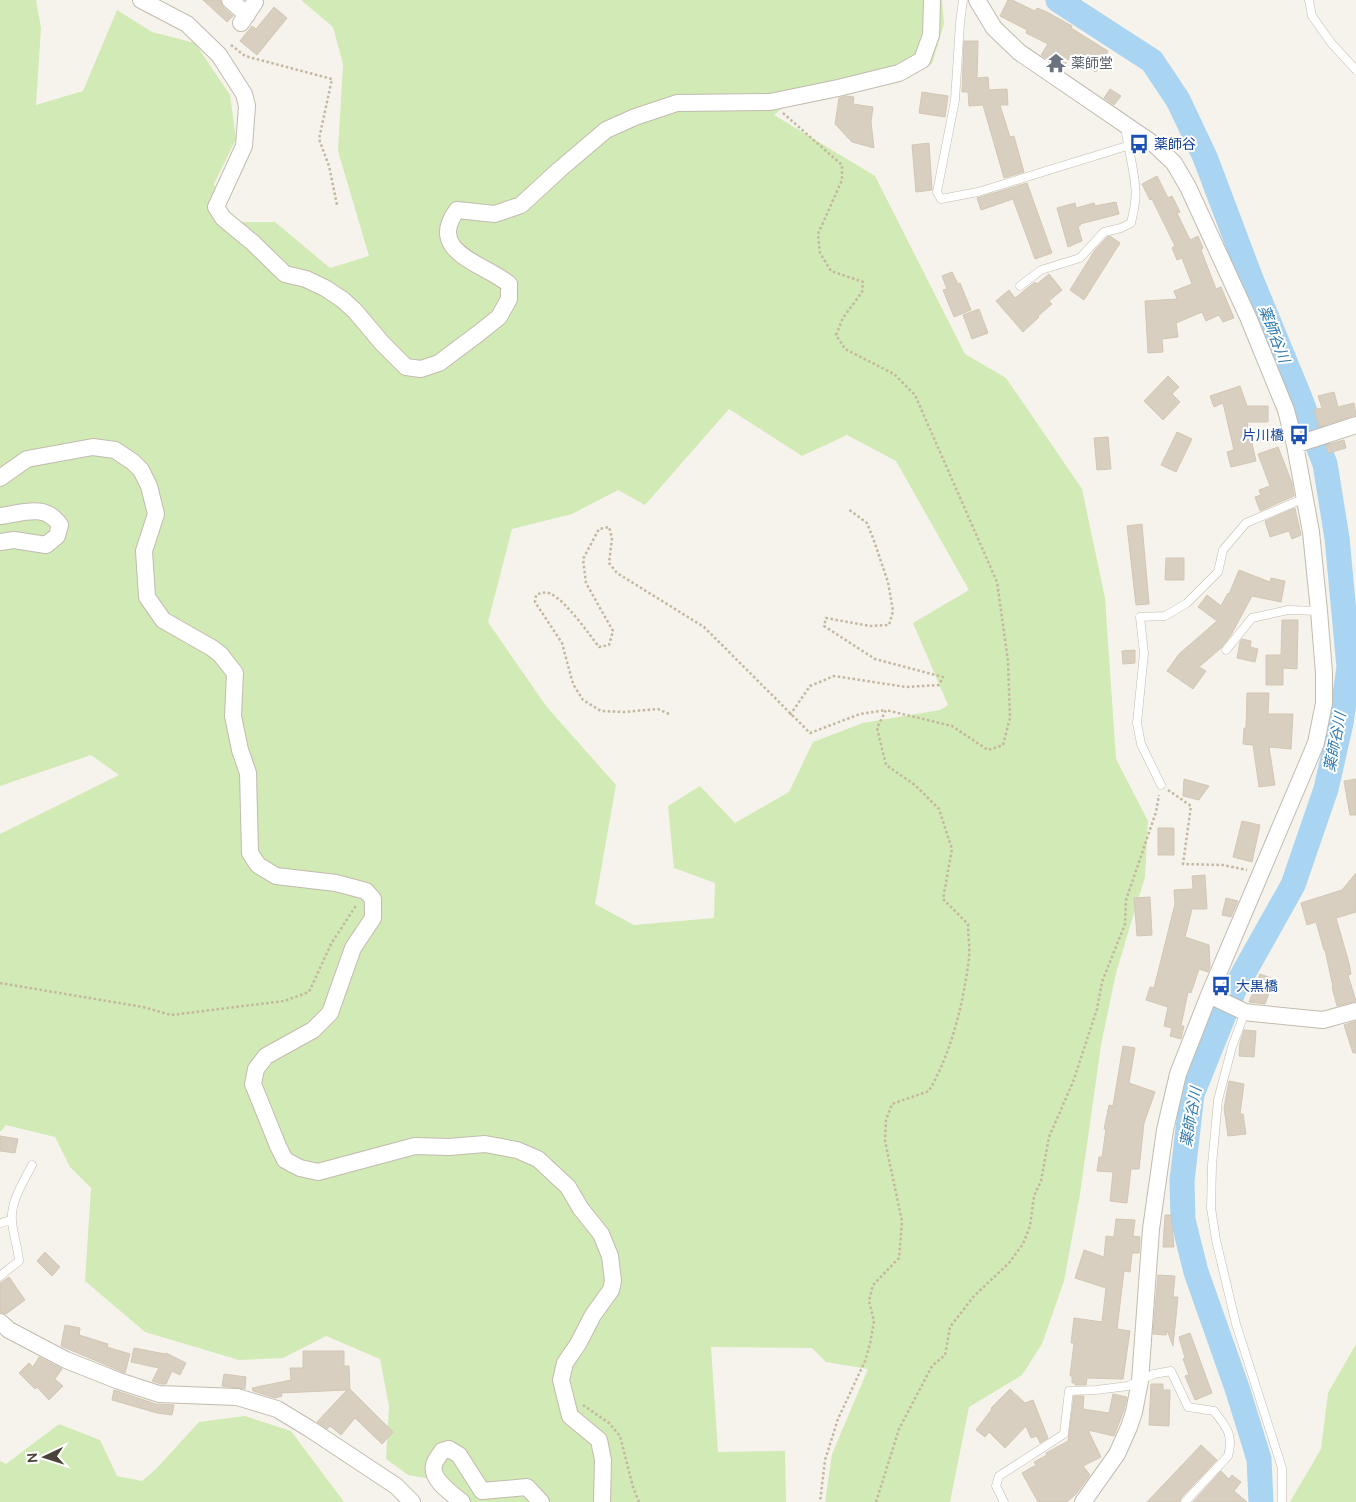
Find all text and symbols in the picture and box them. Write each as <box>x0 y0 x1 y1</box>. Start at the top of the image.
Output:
temple icon: 薬師堂 <box>1045 52 1067 74</box>
place label: 薬師堂 <box>1071 55 1113 71</box>
bus stop icon: 薬師谷 <box>1128 133 1150 155</box>
place label: 薬師谷 <box>1154 136 1196 152</box>
water label: 薬師谷川 <box>1256 303 1294 367</box>
bus stop icon: 片川橋 <box>1288 424 1310 446</box>
place label: 片川橋 <box>1242 427 1284 443</box>
water label: 薬師谷川 <box>1320 709 1349 773</box>
bus stop icon: 大黒橋 <box>1210 975 1232 997</box>
place label: 大黒橋 <box>1236 978 1278 994</box>
water label: 薬師谷川 <box>1177 1084 1204 1148</box>
north arrow <box>20 1432 70 1482</box>
text: N <box>24 1452 40 1464</box>

